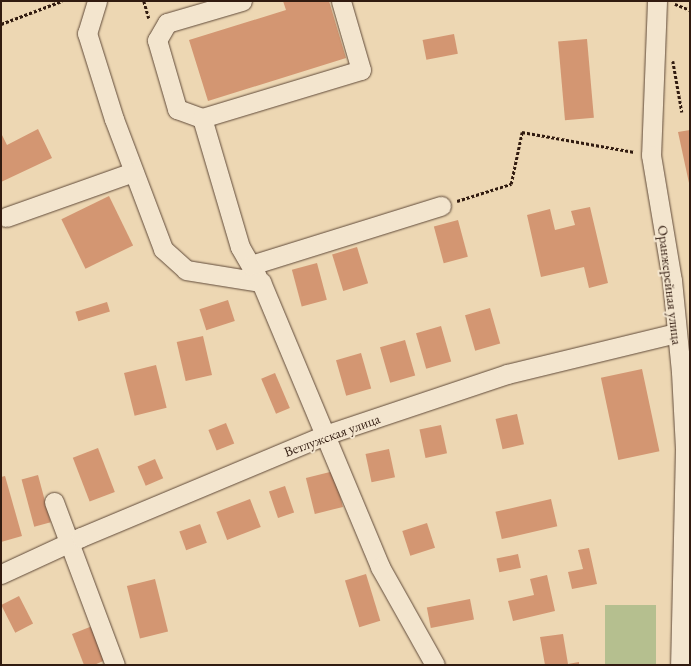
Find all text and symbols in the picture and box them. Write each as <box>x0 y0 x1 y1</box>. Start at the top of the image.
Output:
street label: Оранжерейная улица <box>654 224 686 346</box>
street label: Ветлужская улица <box>282 410 382 460</box>

